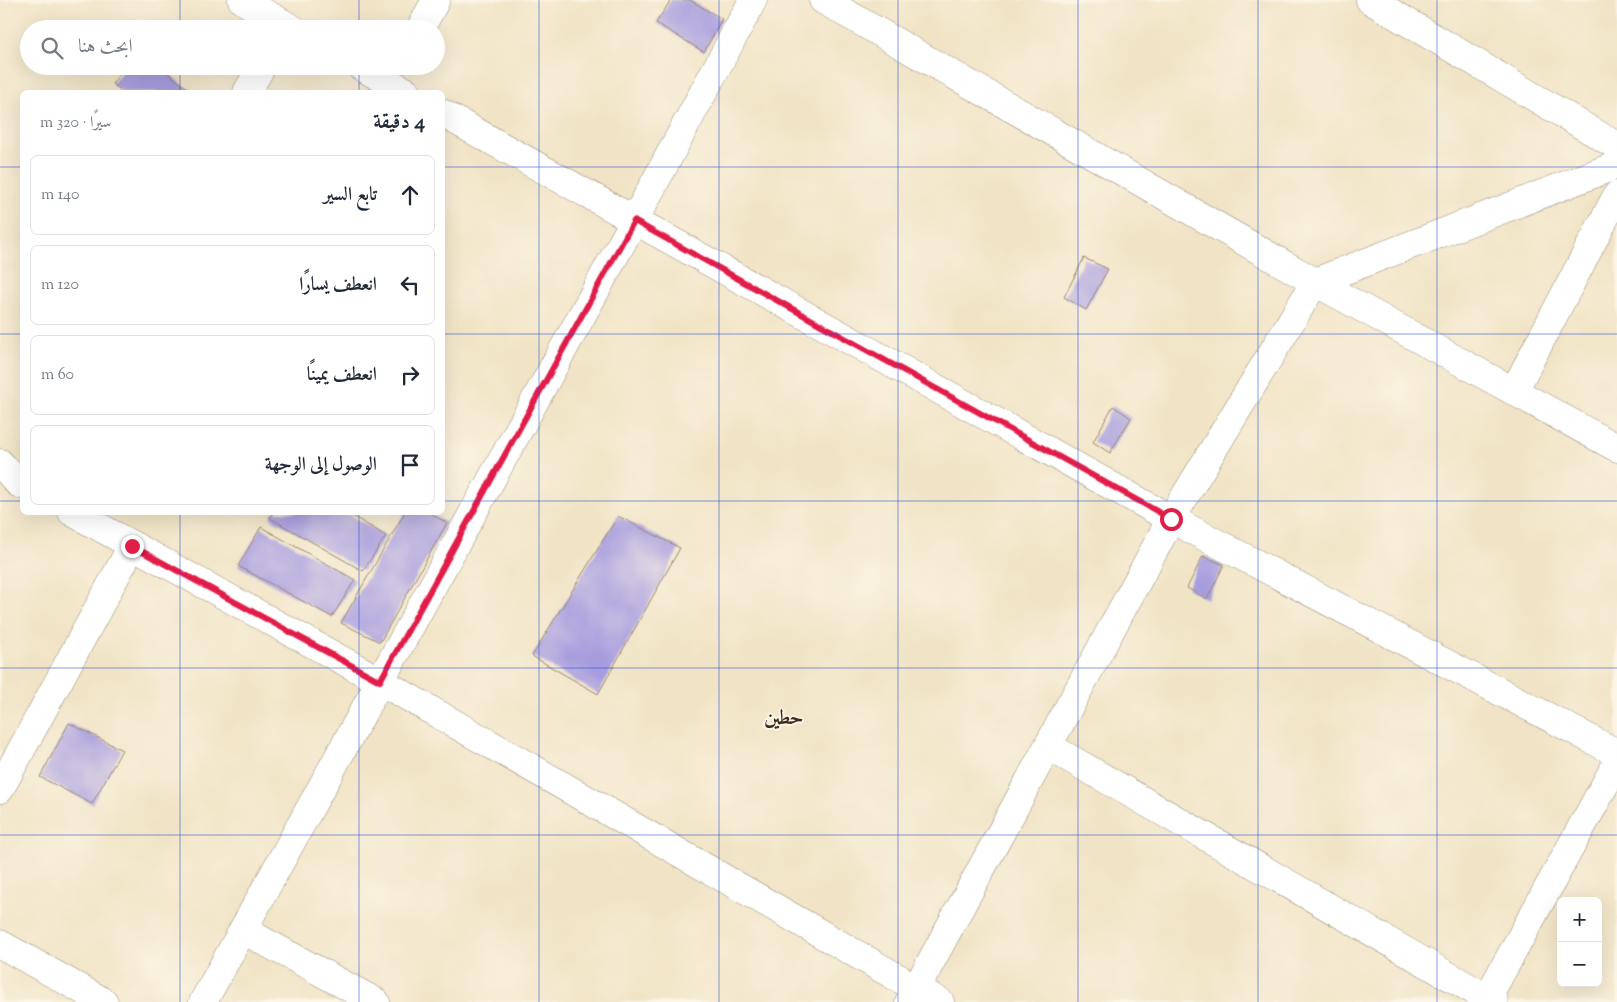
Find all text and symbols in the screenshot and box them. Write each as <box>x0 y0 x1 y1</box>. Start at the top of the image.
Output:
search box <box>20 20 445 75</box>
icon: search <box>38 34 66 62</box>
text: ابحث هنا <box>78 34 133 61</box>
text: 4 دقيقة <box>373 108 425 138</box>
text: سيرًا · 320 m <box>40 112 111 135</box>
icon: ahead <box>396 181 424 209</box>
text: تابع السير <box>323 182 377 209</box>
text: 140 m <box>41 184 79 207</box>
icon: left <box>396 271 424 299</box>
text: انعطف يسارًا <box>299 272 377 299</box>
text: 120 m <box>41 274 79 297</box>
icon: right <box>396 361 424 389</box>
text: انعطف يمينًا <box>307 362 377 389</box>
text: 60 m <box>41 364 74 387</box>
icon: arrive <box>396 451 424 479</box>
text: الوصول إلى الوجهة <box>265 452 377 479</box>
route start <box>1160 508 1183 531</box>
route end <box>121 535 144 558</box>
district label: حطين <box>764 705 804 734</box>
map controls <box>1557 897 1602 987</box>
button: + <box>1557 897 1602 942</box>
button: − <box>1557 942 1602 987</box>

